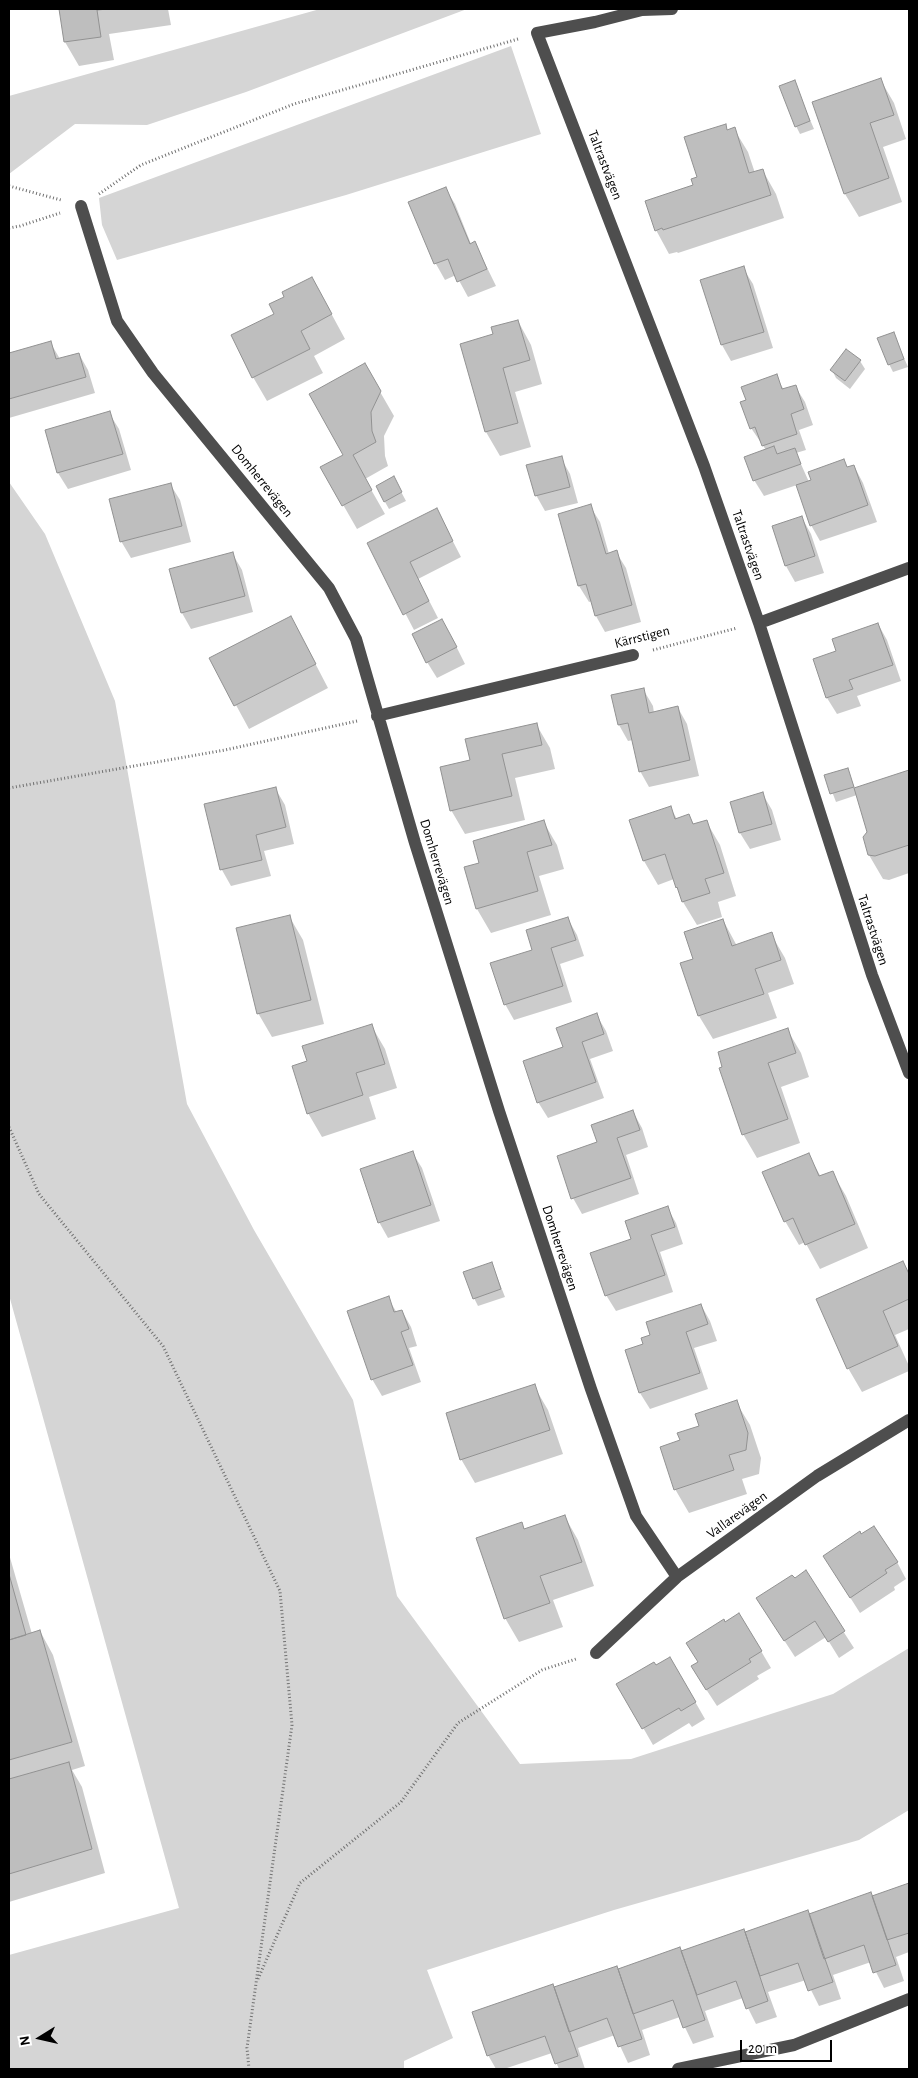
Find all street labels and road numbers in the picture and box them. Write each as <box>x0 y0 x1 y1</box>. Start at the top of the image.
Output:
street label: Taltrastvägen <box>584 128 626 202</box>
street label: Domherrevägen <box>228 441 296 521</box>
street label: Taltrastvägen <box>728 508 768 582</box>
street label: Kärrstigen <box>613 622 671 652</box>
street label: Domherrevägen <box>416 817 458 907</box>
street label: Taltrastvägen <box>854 892 892 968</box>
street label: Domherrevägen <box>538 1203 582 1293</box>
street label: Vallarevägen <box>704 1487 770 1543</box>

